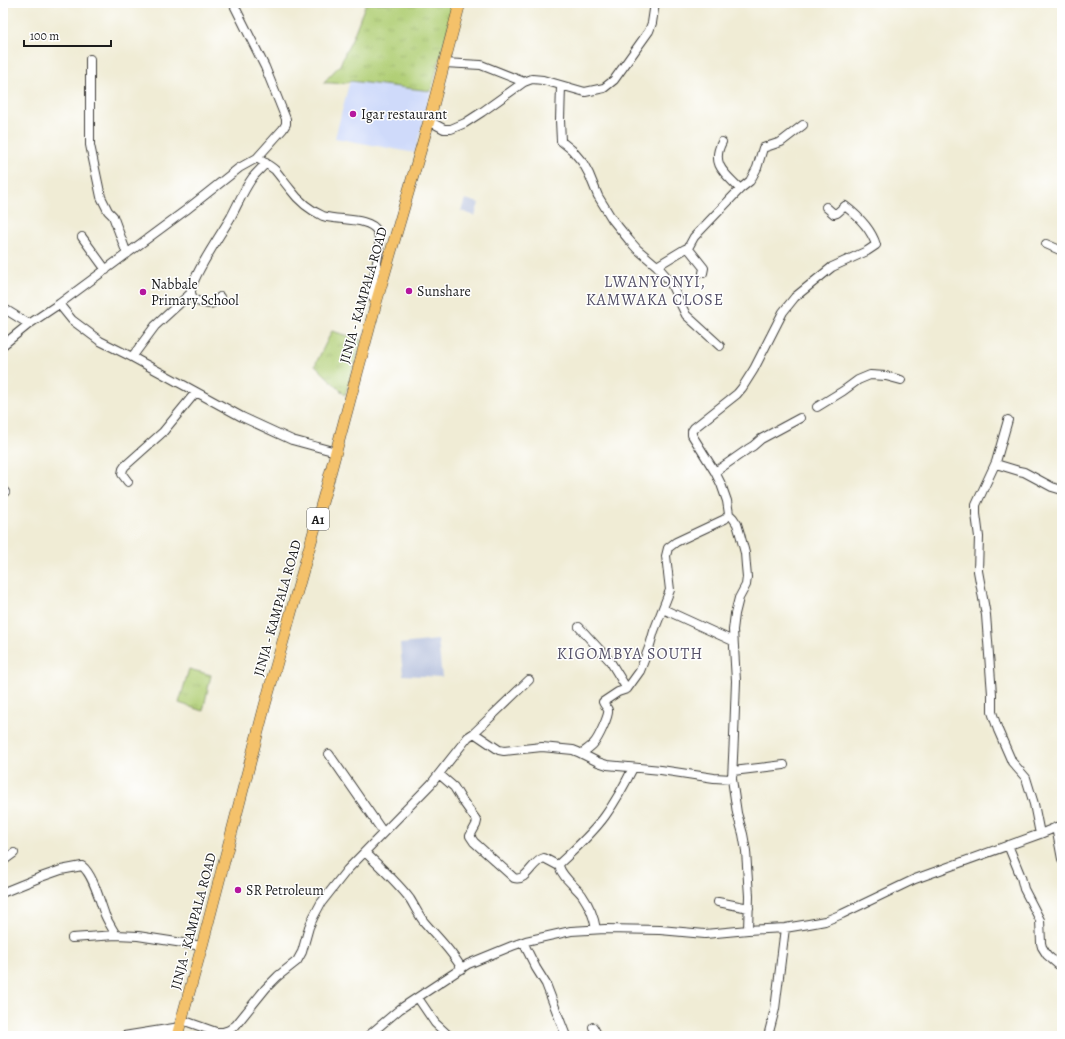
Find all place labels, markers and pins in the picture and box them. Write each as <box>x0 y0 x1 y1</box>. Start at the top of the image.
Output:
place label: Igar restaurant <box>361 105 448 124</box>
marker: Igar restaurant <box>348 109 358 119</box>
place label: Nabbale Primary School <box>151 275 239 310</box>
place label: Sunshare <box>417 282 471 301</box>
marker: Sunshare <box>404 286 414 296</box>
marker: Nabbale Primary School <box>138 287 148 297</box>
place label: SR Petroleum <box>246 881 324 900</box>
marker: SR Petroleum <box>233 885 243 895</box>

